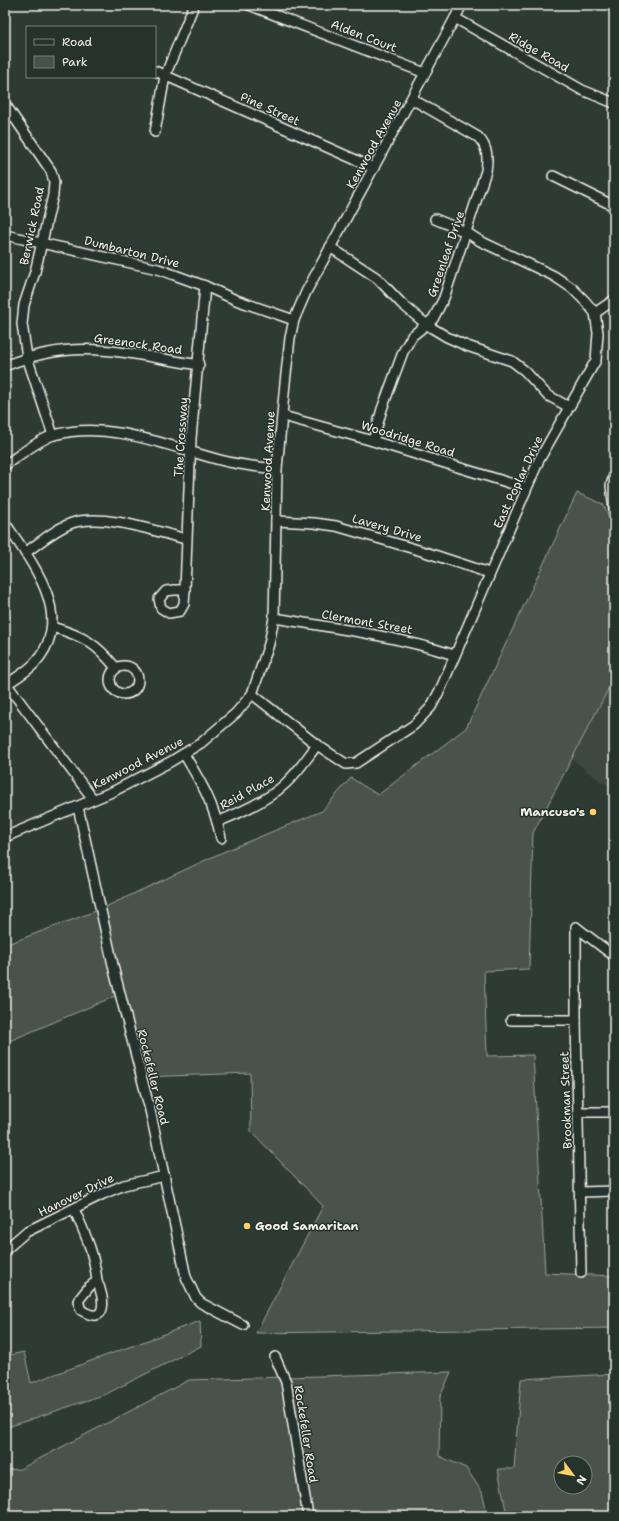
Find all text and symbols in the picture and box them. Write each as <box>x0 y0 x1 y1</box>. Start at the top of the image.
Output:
street label: Alden Court <box>329 16 399 56</box>
legend <box>26 26 156 78</box>
street label: Ridge Road <box>506 28 572 76</box>
text: Road <box>62 34 93 50</box>
text: Park <box>62 54 88 70</box>
street label: Pine Street <box>238 89 302 129</box>
street label: Kenwood Avenue <box>343 96 405 192</box>
street label: Berwick Road <box>16 185 48 267</box>
street label: Greenleaf Drive <box>424 209 468 299</box>
street label: Dumbarton Drive <box>83 232 182 272</box>
street label: Greenock Road <box>93 330 184 358</box>
street label: The Crossway <box>170 396 192 477</box>
street label: Kenwood Avenue <box>257 410 279 511</box>
street label: Woodridge Road <box>359 417 457 461</box>
street label: East Poplar Drive <box>490 433 547 531</box>
street label: Lavery Drive <box>350 510 424 546</box>
street label: Clermont Street <box>320 606 414 638</box>
street label: Kenwood Avenue <box>90 733 186 793</box>
street label: Reid Place <box>217 770 277 814</box>
place label: Mancuso's <box>520 804 585 820</box>
marker: Mancuso's <box>588 807 598 817</box>
street label: Rockefeller Road <box>133 1027 173 1127</box>
street label: Brookman Street <box>556 1051 576 1149</box>
street label: Hanover Drive <box>35 1170 117 1220</box>
place label: Good Samaritan <box>255 1218 359 1234</box>
marker: Good Samaritan <box>242 1221 252 1231</box>
street label: Rockefeller Road <box>290 1384 322 1484</box>
north arrow <box>553 1455 593 1495</box>
text: N <box>572 1472 590 1488</box>

